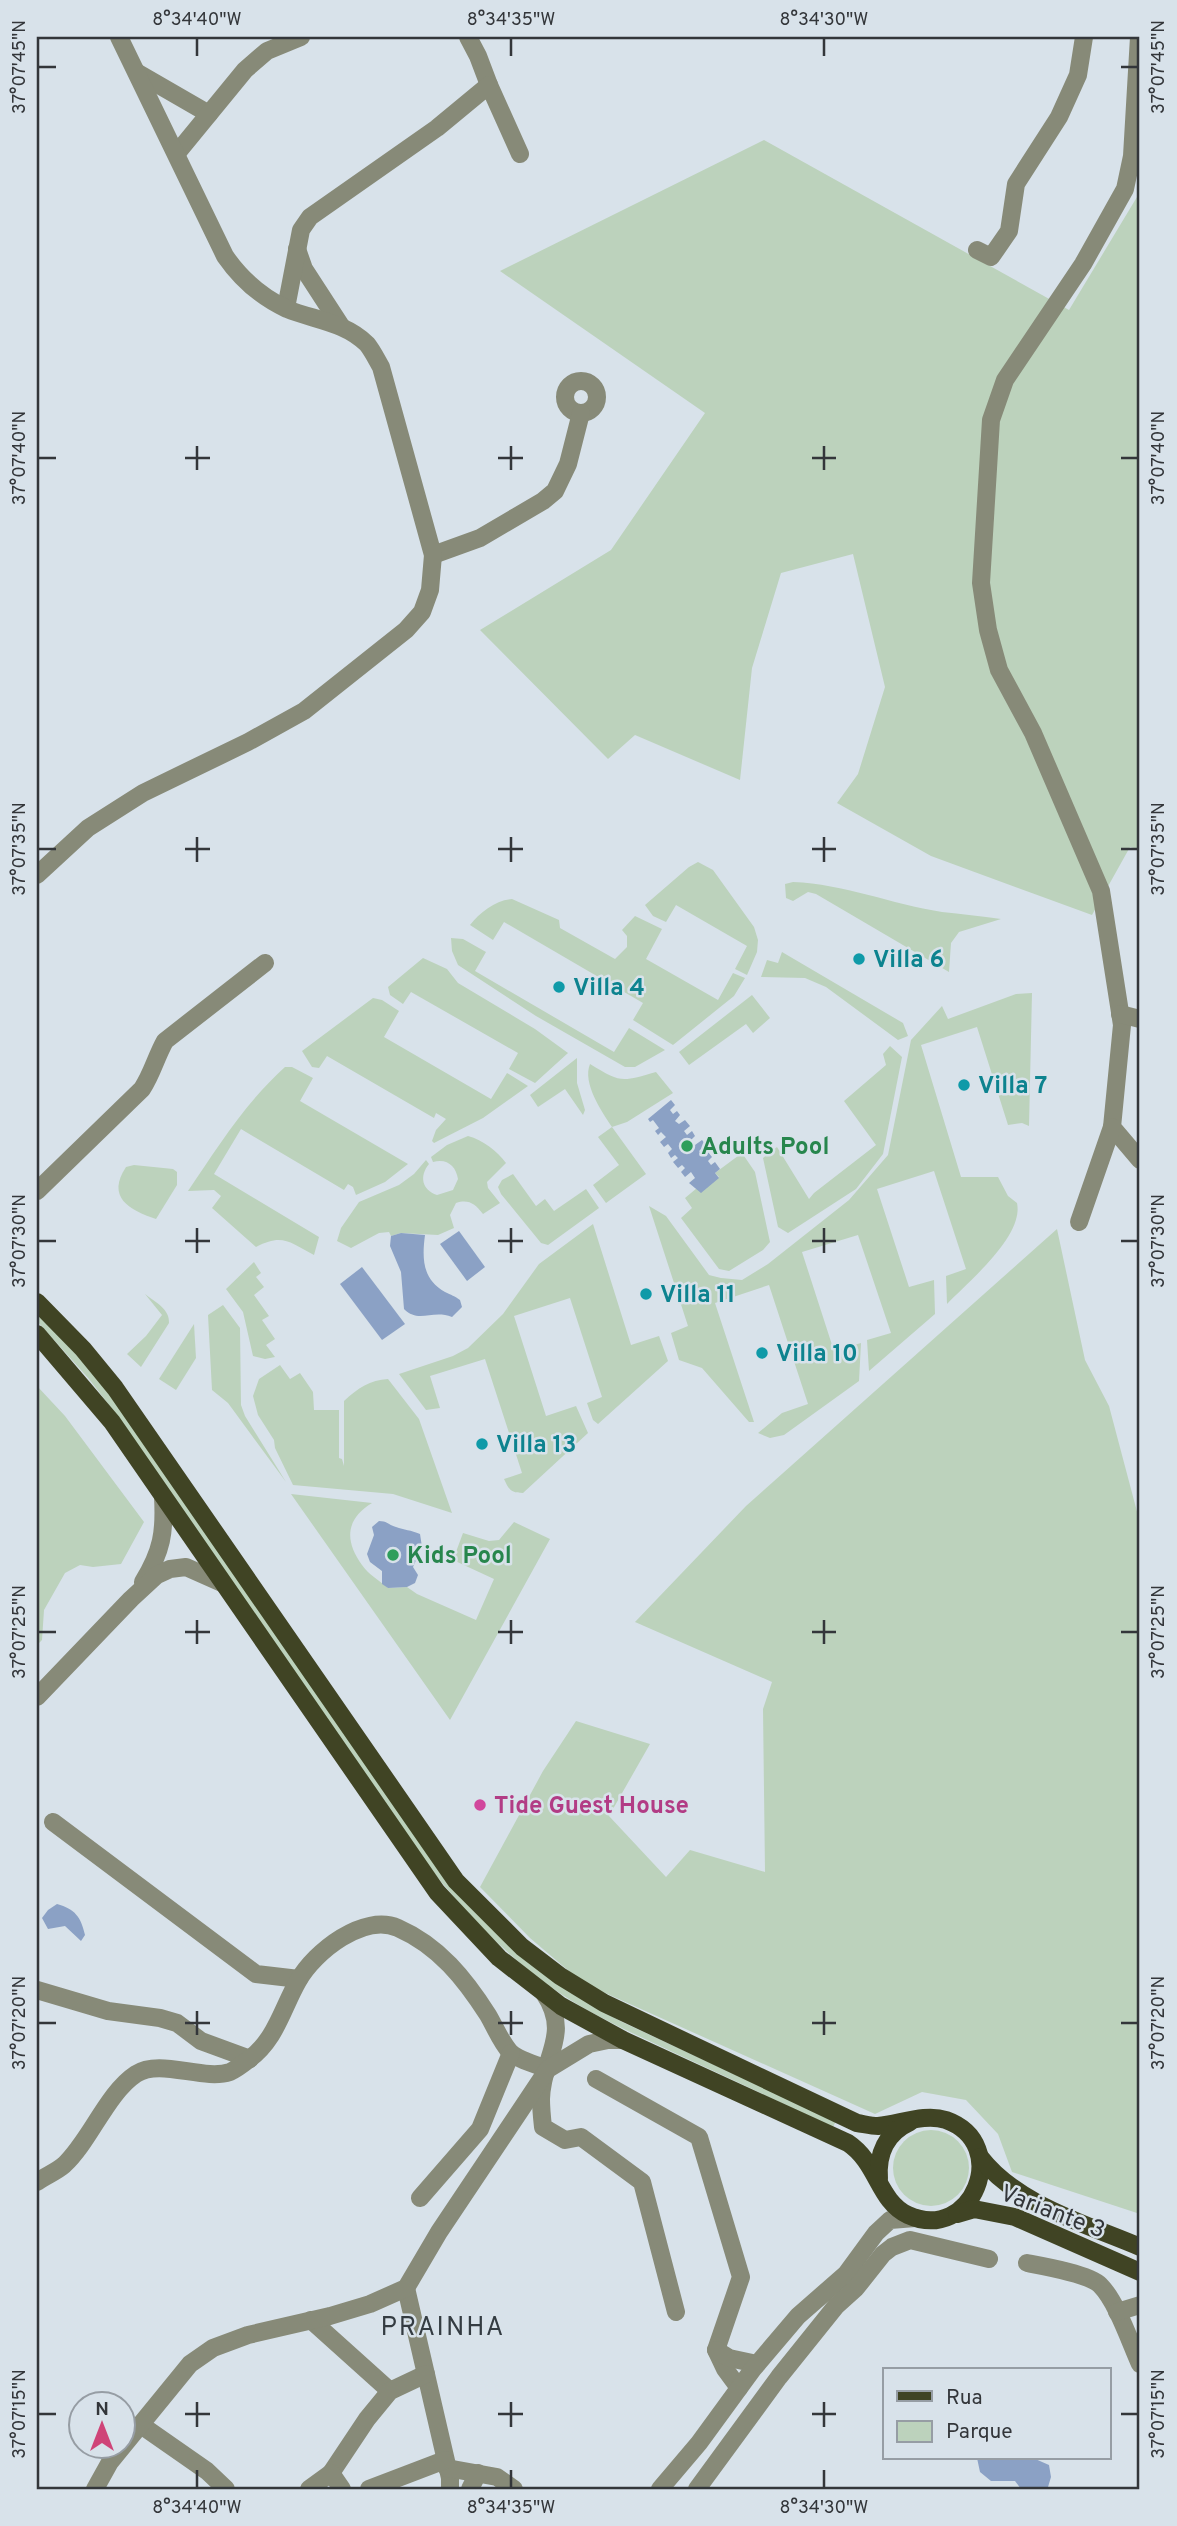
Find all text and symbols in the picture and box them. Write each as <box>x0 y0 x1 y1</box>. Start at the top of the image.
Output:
text: 8°34'40"W <box>152 9 242 32</box>
text: 8°34'35"W <box>467 9 555 32</box>
text: 8°34'30"W <box>780 9 868 32</box>
text: 37°07'45"N <box>9 20 32 114</box>
text: 37°07'45"N <box>1148 20 1171 114</box>
text: 37°07'40"N <box>9 411 32 505</box>
text: 37°07'40"N <box>1148 411 1171 505</box>
text: 37°07'35"N <box>9 802 32 896</box>
text: 37°07'35"N <box>1148 802 1171 896</box>
place label: Villa 6 <box>873 946 944 976</box>
marker: Villa 6 <box>851 951 867 967</box>
place label: Villa 4 <box>573 974 645 1004</box>
marker: Villa 4 <box>551 979 567 995</box>
place label: Villa 7 <box>978 1072 1047 1102</box>
marker: Villa 7 <box>956 1077 972 1093</box>
place label: Adults Pool <box>701 1133 829 1163</box>
marker: Adults Pool <box>679 1138 695 1154</box>
text: 37°07'30"N <box>9 1194 32 1288</box>
text: 37°07'30"N <box>1148 1194 1171 1288</box>
place label: Villa 11 <box>660 1281 736 1311</box>
marker: Villa 11 <box>638 1286 654 1302</box>
place label: Villa 10 <box>776 1340 858 1370</box>
marker: Villa 10 <box>754 1345 770 1361</box>
place label: Villa 13 <box>496 1431 577 1461</box>
marker: Villa 13 <box>474 1436 490 1452</box>
place label: Kids Pool <box>407 1542 512 1572</box>
marker: Kids Pool <box>385 1547 401 1563</box>
text: 37°07'25"N <box>9 1585 32 1679</box>
text: 37°07'25"N <box>1148 1585 1171 1679</box>
place label: Tide Guest House <box>494 1792 689 1822</box>
marker: Tide Guest House <box>472 1797 488 1813</box>
text: 37°07'20"N <box>9 1976 32 2070</box>
text: 37°07'20"N <box>1148 1976 1171 2070</box>
street label: Variante 3 <box>995 2179 1109 2247</box>
district label: PRAINHA <box>380 2312 506 2345</box>
legend <box>883 2368 1110 2460</box>
text: 37°07'15"N <box>9 2369 32 2459</box>
text: 37°07'15"N <box>1148 2369 1171 2459</box>
text: Rua <box>946 2385 983 2412</box>
north arrow <box>66 2390 136 2460</box>
text: N <box>95 2398 109 2422</box>
text: Parque <box>946 2419 1013 2446</box>
text: 8°34'40"W <box>152 2497 242 2520</box>
text: 8°34'35"W <box>467 2497 555 2520</box>
text: 8°34'30"W <box>780 2497 868 2520</box>

